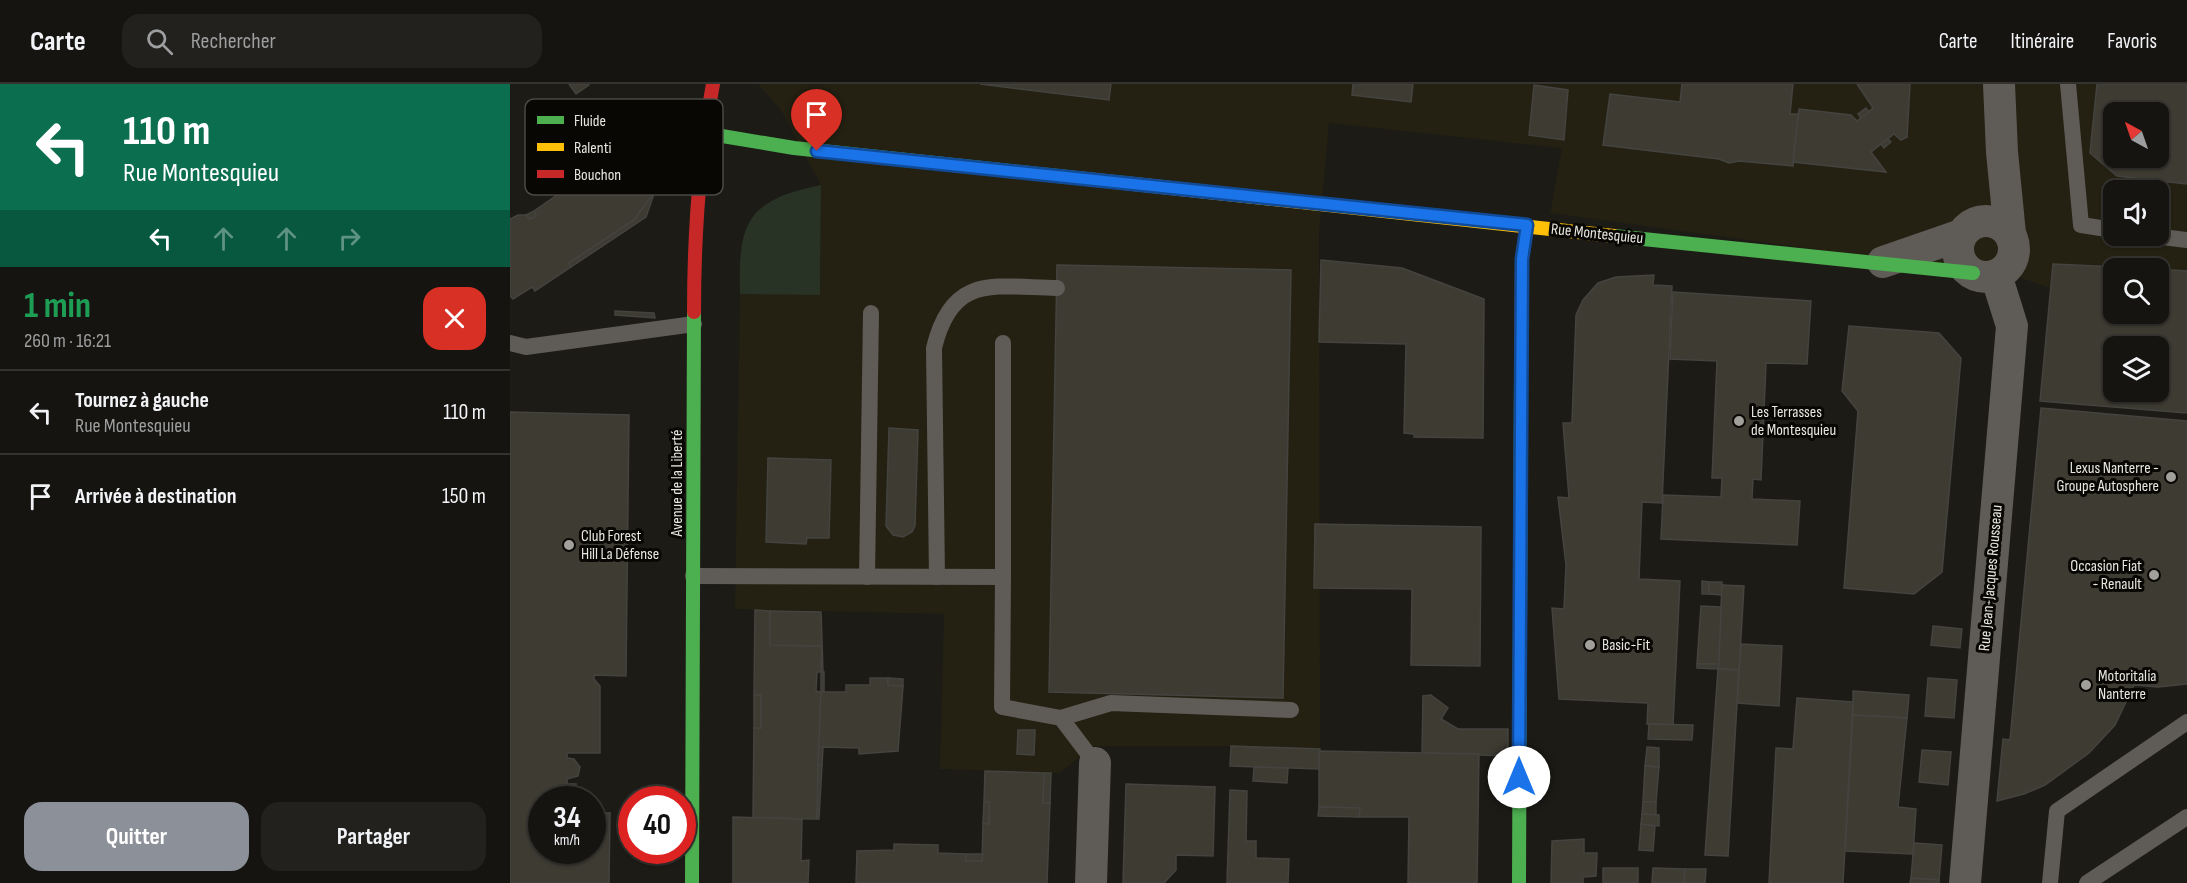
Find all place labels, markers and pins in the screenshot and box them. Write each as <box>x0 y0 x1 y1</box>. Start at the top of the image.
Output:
pin <box>791 89 842 151</box>
place label: Les Terrasses de Montesquieu <box>1751 403 1836 440</box>
marker: Les Terrasses de Montesquieu <box>1732 414 1746 428</box>
place label: Lexus Nanterre - Groupe Autosphere <box>2056 459 2159 496</box>
marker: Lexus Nanterre - Groupe Autosphere <box>2164 470 2178 484</box>
place label: Club Forest Hill La Défense <box>581 527 659 564</box>
marker: Club Forest Hill La Défense <box>562 538 576 552</box>
place label: Occasion Fiat - Renault <box>2070 557 2142 594</box>
marker: Occasion Fiat - Renault <box>2147 568 2161 582</box>
place label: Basic-Fit <box>1602 636 1651 655</box>
marker: Basic-Fit <box>1583 638 1597 652</box>
place label: Motoritalia Nanterre <box>2098 667 2157 704</box>
marker: Motoritalia Nanterre <box>2079 678 2093 692</box>

